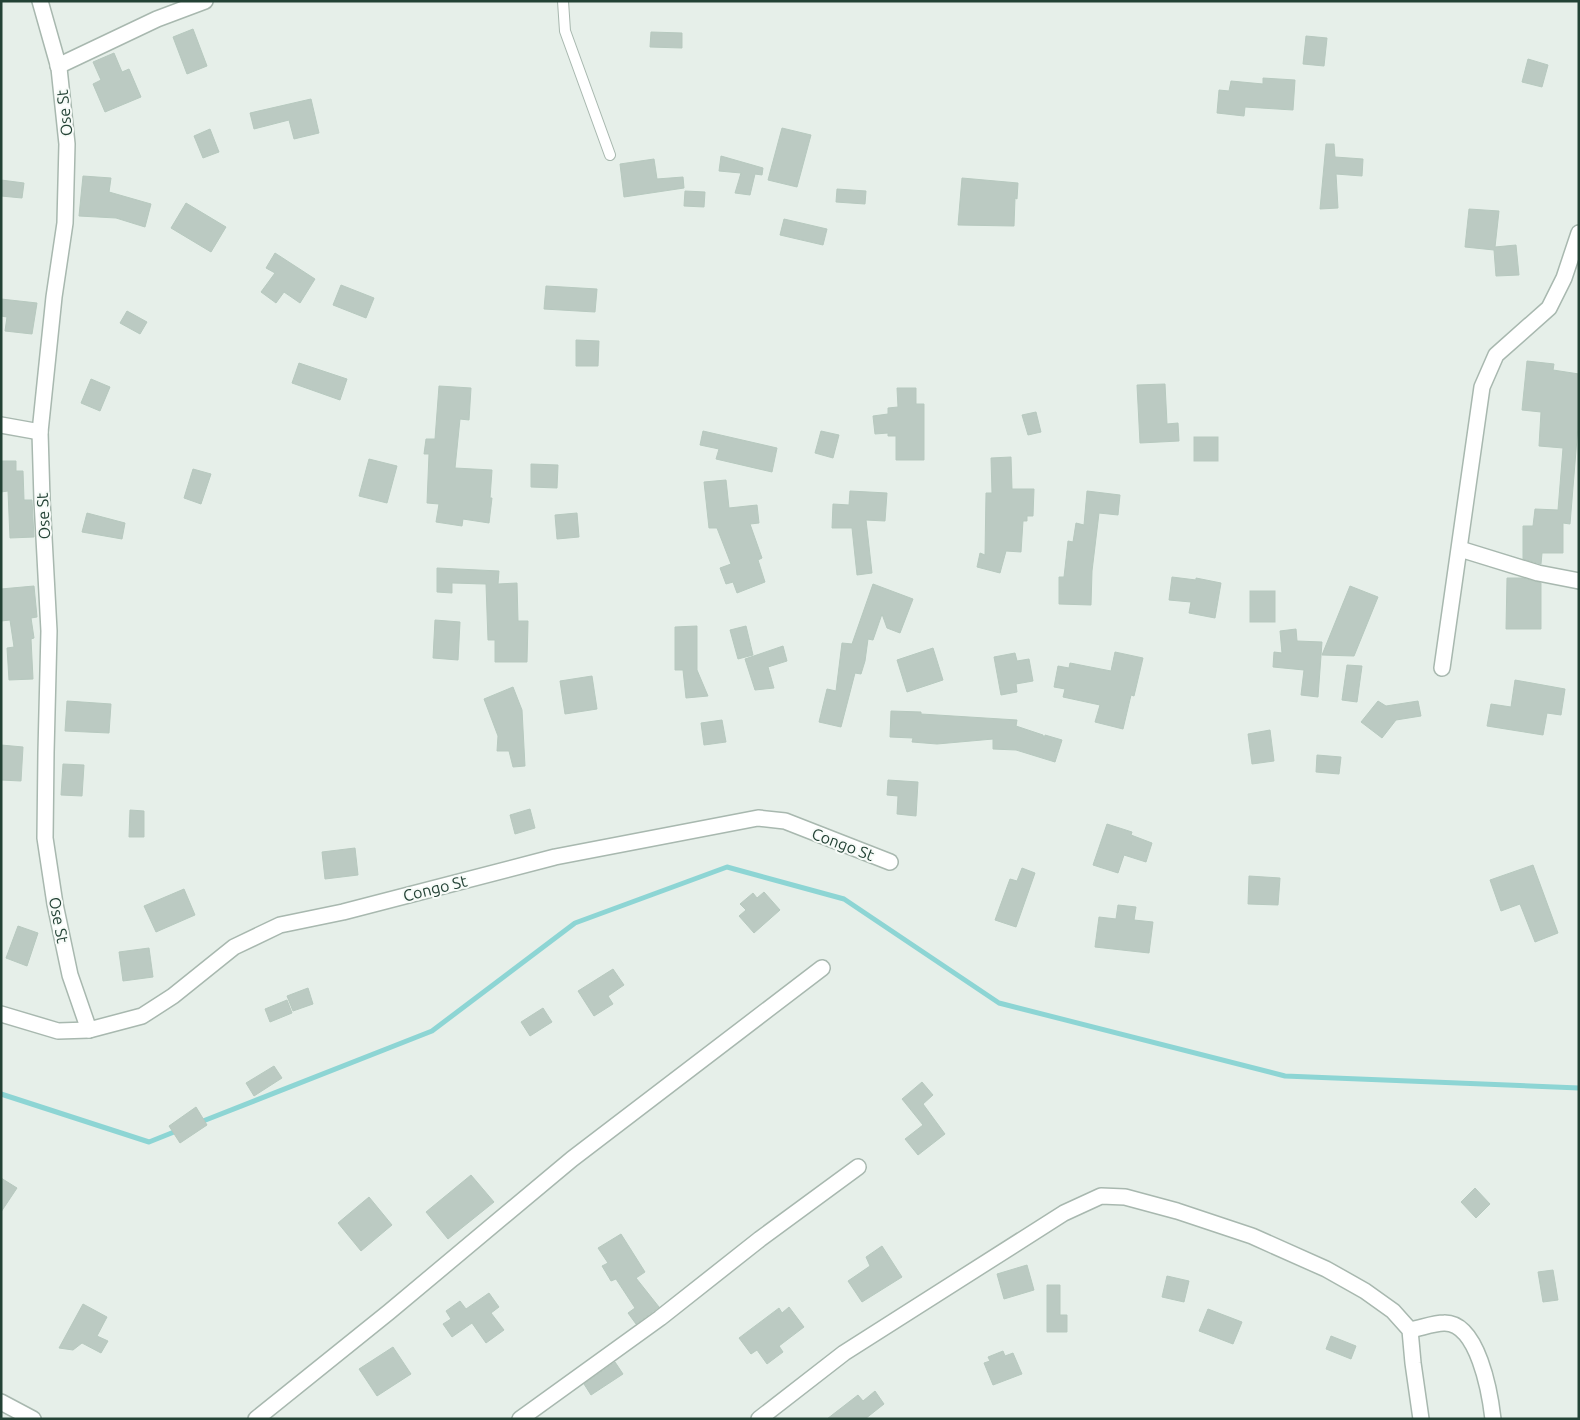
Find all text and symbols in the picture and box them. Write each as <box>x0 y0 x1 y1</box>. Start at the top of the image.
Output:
street label: Ose St <box>53 88 75 137</box>
street label: Ose St <box>33 492 53 540</box>
street label: Congo St <box>809 824 877 864</box>
street label: Congo St <box>401 871 469 905</box>
street label: Ose St <box>46 895 72 945</box>

